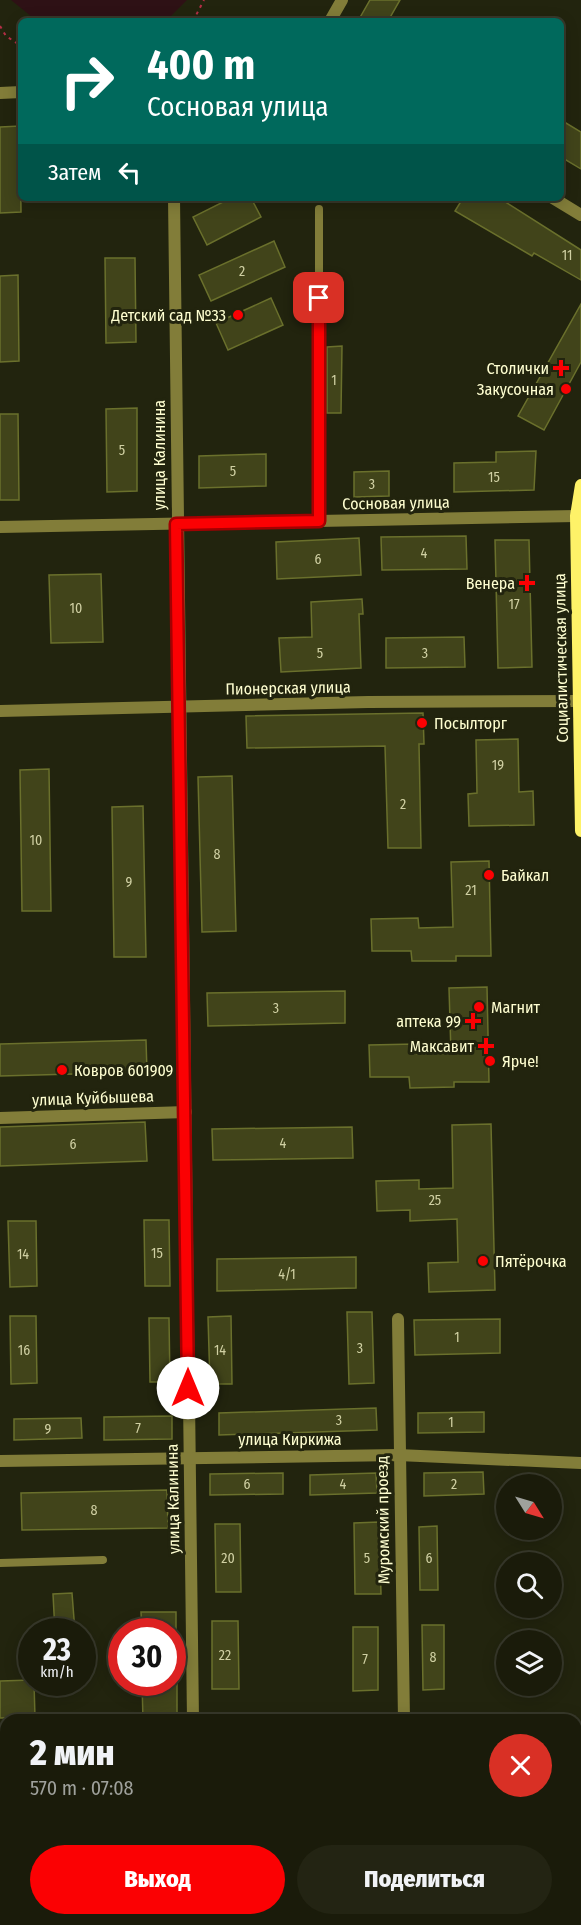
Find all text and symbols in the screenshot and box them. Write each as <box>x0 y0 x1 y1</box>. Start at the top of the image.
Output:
text: 400 m <box>147 40 255 90</box>
icon: right <box>48 42 126 120</box>
text: Сосновая улица <box>147 91 328 123</box>
icon: left <box>113 156 146 189</box>
text: Затем <box>48 159 101 186</box>
house number: 11 <box>562 247 572 264</box>
house number: 2 <box>239 263 245 280</box>
pin <box>293 272 344 323</box>
icon: arrive <box>302 281 335 314</box>
place label: Детский сад №33 <box>110 306 226 325</box>
marker: Детский сад №33 <box>231 308 245 322</box>
place label: Столички <box>487 359 549 378</box>
marker: Столички <box>554 361 568 375</box>
house number: 1 <box>331 372 337 389</box>
place label: Закусочная <box>477 380 554 399</box>
marker: Закусочная <box>559 382 573 396</box>
street label: улица Калинина <box>150 400 169 510</box>
house number: 5 <box>119 442 125 459</box>
house number: 5 <box>230 463 236 480</box>
house number: 15 <box>488 469 500 486</box>
house number: 3 <box>369 476 375 493</box>
street label: Сосновая улица <box>342 493 450 513</box>
house number: 4 <box>421 545 428 562</box>
house number: 6 <box>315 551 322 568</box>
street label: Социалистическая улица <box>550 573 572 743</box>
place label: Венера <box>466 574 515 593</box>
marker: Венера <box>520 576 534 590</box>
house number: 17 <box>508 596 520 613</box>
house number: 10 <box>70 600 82 617</box>
house number: 5 <box>317 645 323 662</box>
house number: 3 <box>422 645 428 662</box>
street label: Пионерская улица <box>225 677 351 699</box>
place label: Посылторг <box>434 714 508 733</box>
marker: Посылторг <box>415 716 429 730</box>
house number: 19 <box>492 757 504 774</box>
house number: 2 <box>400 796 406 813</box>
house number: 10 <box>30 832 42 849</box>
house number: 8 <box>214 846 221 863</box>
place label: Байкал <box>501 866 549 885</box>
marker: Байкал <box>482 868 496 882</box>
house number: 9 <box>126 874 133 891</box>
house number: 21 <box>465 882 477 899</box>
place label: Магнит <box>491 998 541 1017</box>
house number: 3 <box>273 1000 279 1017</box>
marker: Магнит <box>472 1000 486 1014</box>
place label: аптека 99 <box>396 1012 461 1031</box>
marker: аптека 99 <box>466 1014 480 1028</box>
place label: Максавит <box>410 1037 474 1056</box>
marker: Максавит <box>479 1039 493 1053</box>
place label: Ярче! <box>502 1052 539 1071</box>
marker: Ярче! <box>483 1054 497 1068</box>
place label: Ковров 601909 <box>74 1061 174 1080</box>
marker: Ковров 601909 <box>55 1063 69 1077</box>
street label: улица Куйбышева <box>32 1086 154 1110</box>
house number: 4 <box>280 1135 287 1152</box>
house number: 6 <box>70 1136 77 1153</box>
house number: 25 <box>429 1192 441 1209</box>
house number: 15 <box>151 1245 163 1262</box>
house number: 14 <box>17 1246 29 1263</box>
place label: Пятёрочка <box>495 1252 567 1271</box>
marker: Пятёрочка <box>476 1254 490 1268</box>
house number: 4/1 <box>278 1266 296 1283</box>
house number: 1 <box>454 1329 460 1346</box>
house number: 3 <box>357 1340 363 1357</box>
house number: 16 <box>18 1342 30 1359</box>
house number: 14 <box>214 1342 226 1359</box>
position arrow <box>156 1356 220 1420</box>
house number: 3 <box>336 1412 342 1429</box>
house number: 1 <box>448 1414 454 1431</box>
house number: 7 <box>135 1420 141 1437</box>
house number: 9 <box>45 1421 52 1438</box>
street label: улица Киркижа <box>238 1430 342 1449</box>
street label: улица Калинина <box>163 1443 183 1554</box>
street label: Муромский проезд <box>372 1456 394 1584</box>
north arrow <box>496 1474 562 1540</box>
map controls <box>496 1474 562 1696</box>
house number: 6 <box>244 1476 251 1493</box>
house number: 4 <box>340 1476 347 1493</box>
house number: 2 <box>451 1476 457 1493</box>
house number: 8 <box>91 1502 98 1519</box>
house number: 20 <box>221 1550 235 1567</box>
house number: 5 <box>364 1550 370 1567</box>
house number: 6 <box>426 1550 433 1567</box>
button: search <box>496 1552 562 1618</box>
speed limit sign: 30 <box>108 1618 186 1696</box>
button: layers <box>496 1630 562 1696</box>
text: 23 <box>43 1632 71 1668</box>
house number: 22 <box>219 1647 231 1664</box>
house number: 8 <box>430 1649 437 1666</box>
house number: 7 <box>362 1651 368 1668</box>
text: km/h <box>40 1663 74 1681</box>
text: 2 мин <box>30 1731 115 1775</box>
button: close <box>489 1734 552 1797</box>
text: 570 m · 07:08 <box>30 1776 134 1800</box>
button: Выход <box>30 1845 285 1914</box>
button: Поделиться <box>297 1845 552 1914</box>

